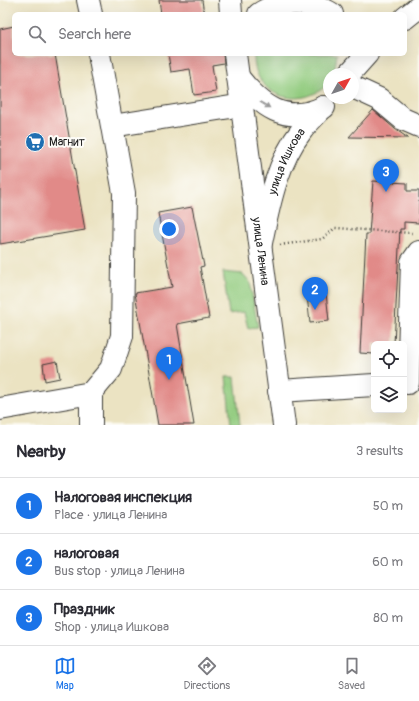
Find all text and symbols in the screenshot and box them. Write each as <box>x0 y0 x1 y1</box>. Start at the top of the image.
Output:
search box <box>12 12 407 56</box>
icon: search <box>26 23 48 45</box>
text: Search here <box>58 25 131 44</box>
north arrow <box>323 68 359 104</box>
one-way arrow <box>259 101 271 108</box>
street label: улица Ишкова <box>265 125 309 198</box>
supermarket icon: Магнит <box>24 131 46 153</box>
place label: Магнит <box>49 135 85 150</box>
pin: 3 <box>373 159 399 192</box>
street label: улица Ленина <box>249 215 273 287</box>
your location <box>159 219 179 239</box>
pin: 2 <box>302 277 328 310</box>
map controls <box>371 341 407 413</box>
button: locate <box>371 341 407 377</box>
pin: 1 <box>156 347 182 380</box>
button: layers <box>371 377 407 413</box>
text: Nearby <box>16 441 65 462</box>
text: 3 results <box>356 443 403 459</box>
text: Налоговая инспекция <box>54 488 192 507</box>
text: 1 <box>26 498 32 514</box>
text: 50 m <box>373 498 403 514</box>
text: Place · улица Ленина <box>54 507 167 523</box>
text: налоговая <box>54 544 119 563</box>
text: 2 <box>25 554 33 570</box>
text: 60 m <box>372 554 403 570</box>
text: Bus stop · улица Ленина <box>54 563 185 579</box>
text: Праздник <box>54 600 115 619</box>
text: 3 <box>25 610 33 626</box>
text: 80 m <box>373 610 403 626</box>
text: Shop · улица Ишкова <box>54 619 169 635</box>
tab: Map <box>54 655 76 692</box>
tab: Directions <box>184 655 230 692</box>
tab: Saved <box>338 655 365 692</box>

